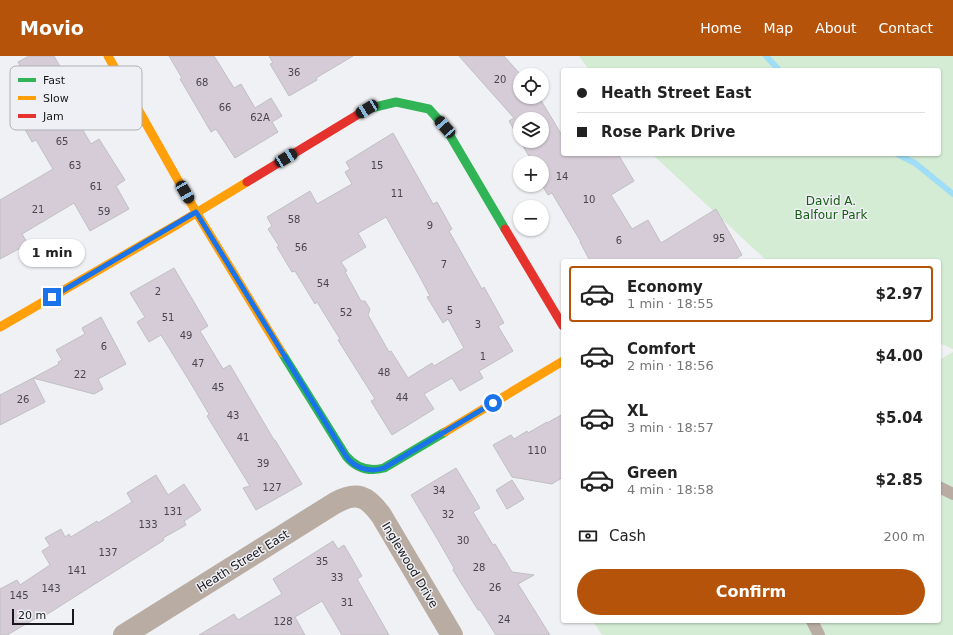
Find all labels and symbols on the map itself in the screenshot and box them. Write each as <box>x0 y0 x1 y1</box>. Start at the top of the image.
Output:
legend <box>10 66 142 130</box>
house number: 36 <box>288 67 300 78</box>
text: Fast <box>43 74 66 87</box>
house number: 20 <box>494 74 506 85</box>
house number: 68 <box>196 77 208 88</box>
text: Slow <box>43 92 69 105</box>
car <box>354 98 380 120</box>
house number: 66 <box>219 102 231 113</box>
text: Jam <box>42 110 64 123</box>
house number: 62A <box>250 112 270 123</box>
car <box>433 114 457 140</box>
house number: 65 <box>56 136 68 147</box>
car <box>273 147 299 169</box>
house number: 63 <box>69 160 81 171</box>
house number: 15 <box>371 160 383 171</box>
house number: 14 <box>556 171 568 182</box>
car <box>174 179 196 205</box>
house number: 61 <box>90 181 102 192</box>
house number: 11 <box>391 188 403 199</box>
house number: 10 <box>583 194 595 205</box>
park label: David A. Balfour Park <box>795 194 867 222</box>
house number: 21 <box>32 204 44 215</box>
house number: 59 <box>98 206 110 217</box>
house number: 58 <box>288 214 300 225</box>
house number: 9 <box>427 220 433 231</box>
house number: 95 <box>713 233 725 244</box>
house number: 6 <box>616 235 622 246</box>
callout: 1 min <box>19 239 85 267</box>
house number: 56 <box>295 242 307 253</box>
house number: 7 <box>441 259 447 270</box>
house number: 54 <box>317 278 329 289</box>
house number: 2 <box>155 286 161 297</box>
route end <box>43 288 61 306</box>
house number: 5 <box>447 305 453 316</box>
house number: 52 <box>340 307 352 318</box>
house number: 51 <box>162 312 174 323</box>
house number: 3 <box>475 319 481 330</box>
house number: 49 <box>180 330 192 341</box>
house number: 6 <box>101 341 107 352</box>
house number: 1 <box>480 351 486 362</box>
house number: 47 <box>192 358 204 369</box>
house number: 48 <box>378 367 390 378</box>
house number: 22 <box>74 369 86 380</box>
house number: 45 <box>212 382 224 393</box>
house number: 44 <box>396 392 408 403</box>
house number: 26 <box>17 394 29 405</box>
route start <box>484 394 502 412</box>
house number: 43 <box>227 410 239 421</box>
house number: 41 <box>237 432 249 443</box>
house number: 110 <box>527 445 547 456</box>
house number: 39 <box>257 458 269 469</box>
house number: 127 <box>262 482 282 493</box>
house number: 34 <box>433 485 445 496</box>
house number: 131 <box>163 506 183 517</box>
house number: 32 <box>442 509 454 520</box>
house number: 133 <box>138 519 158 530</box>
street label: Inglewood Drive <box>379 520 441 610</box>
street label: Heath Street East <box>194 527 292 595</box>
house number: 30 <box>457 535 469 546</box>
house number: 137 <box>98 547 118 558</box>
house number: 35 <box>316 556 328 567</box>
house number: 28 <box>473 562 485 573</box>
house number: 141 <box>67 565 87 576</box>
house number: 33 <box>331 572 343 583</box>
house number: 26 <box>489 582 501 593</box>
house number: 143 <box>41 583 61 594</box>
house number: 145 <box>9 590 29 601</box>
house number: 31 <box>341 597 353 608</box>
scale bar <box>12 607 74 626</box>
house number: 24 <box>498 614 510 625</box>
house number: 128 <box>273 616 293 627</box>

